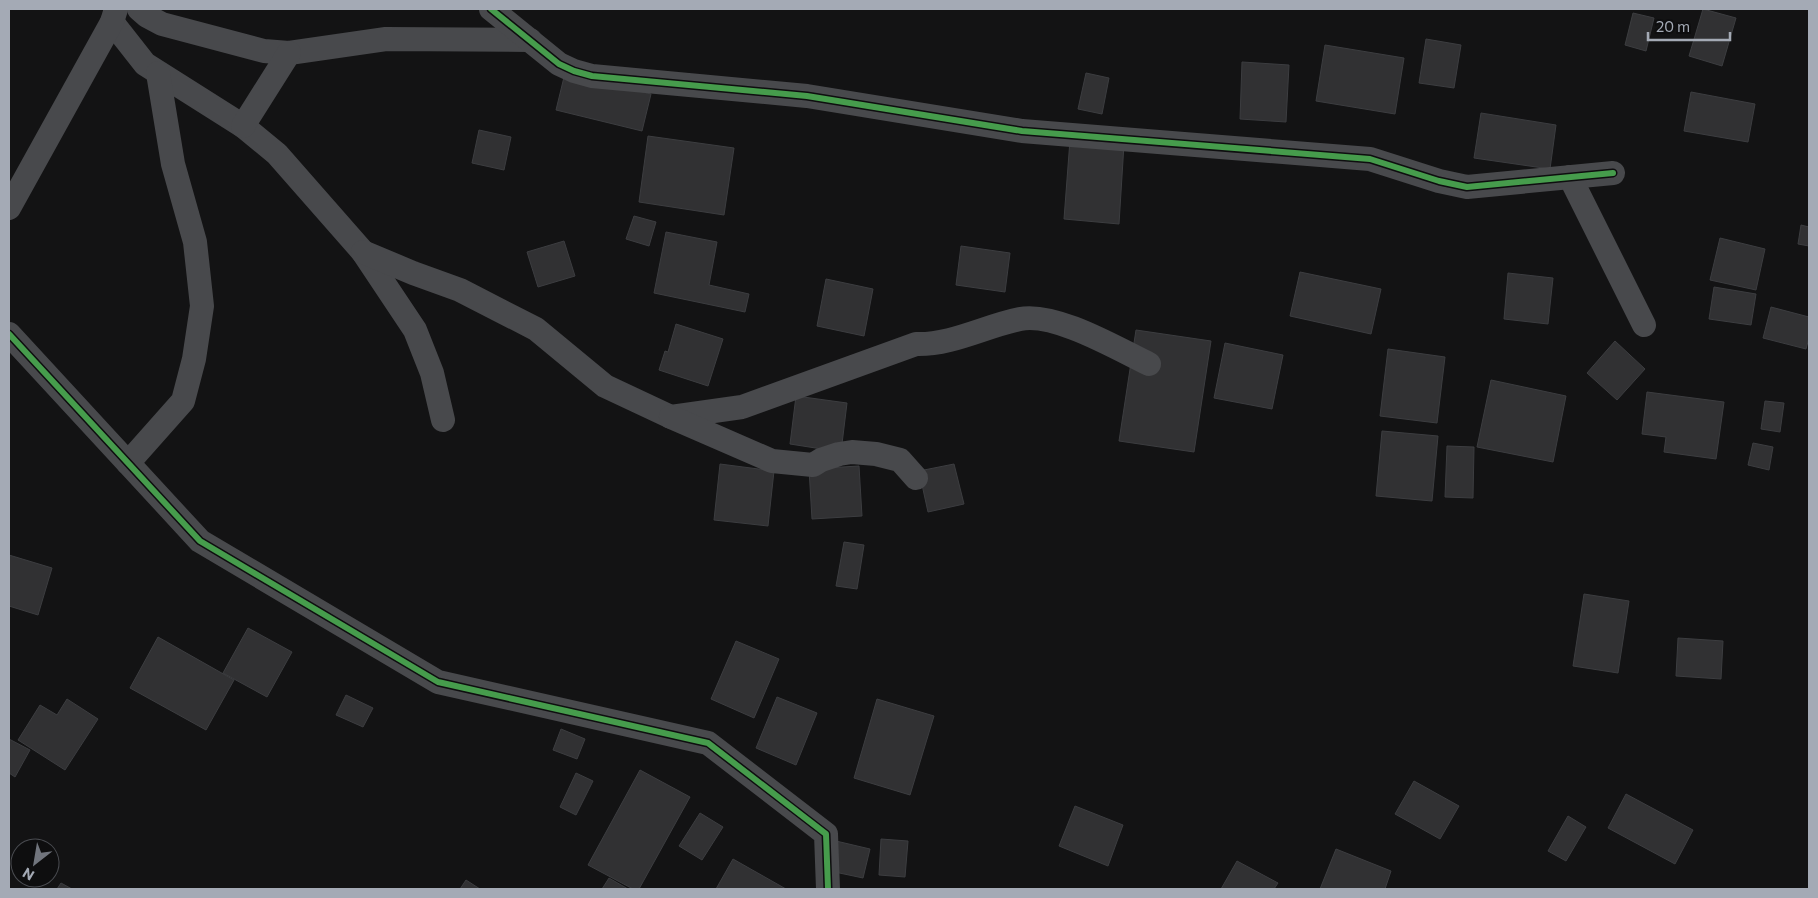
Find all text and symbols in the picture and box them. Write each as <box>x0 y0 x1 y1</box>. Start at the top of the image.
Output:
scale bar <box>1648 10 1730 42</box>
text: 20 m <box>1656 17 1690 35</box>
north arrow <box>10 838 60 888</box>
text: N <box>19 865 37 885</box>

